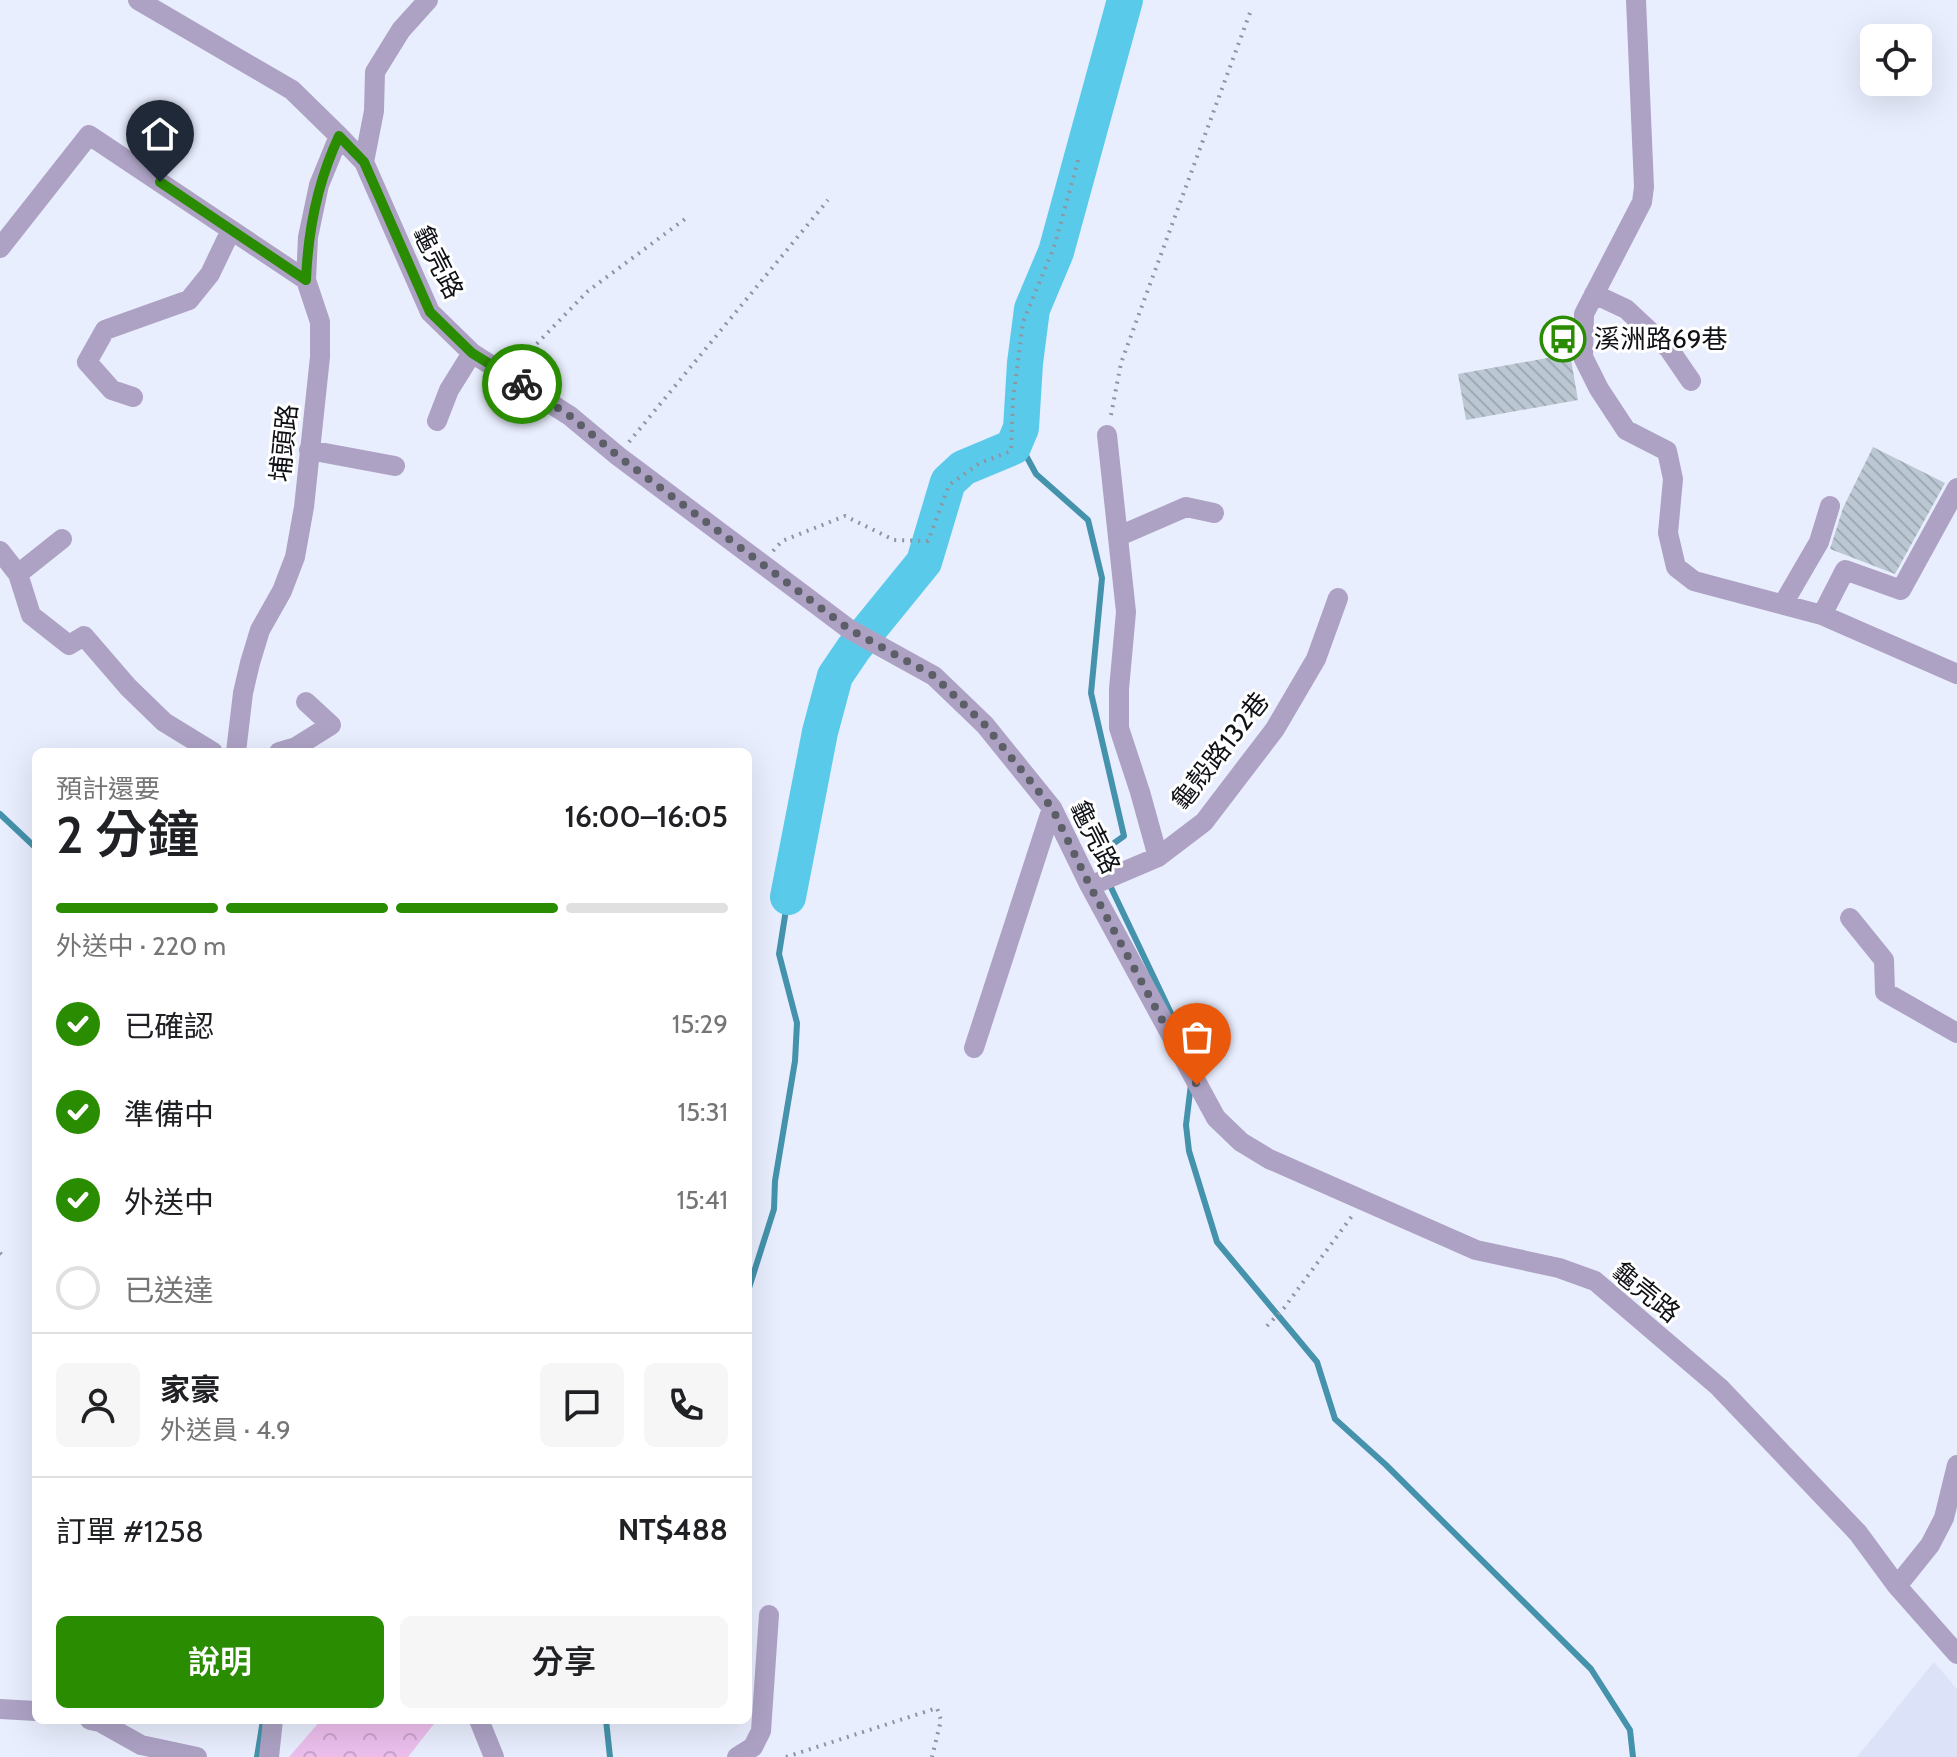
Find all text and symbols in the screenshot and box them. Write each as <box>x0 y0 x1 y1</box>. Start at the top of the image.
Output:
map controls <box>1860 24 1932 96</box>
button: locate <box>1860 24 1932 96</box>
pin <box>126 100 194 182</box>
icon: home <box>138 112 182 156</box>
street label: 龜壳路 <box>406 220 470 304</box>
bus stop icon: 溪洲路69巷 <box>1539 315 1587 363</box>
place label: 溪洲路69巷 <box>1594 323 1728 355</box>
courier <box>482 344 562 424</box>
icon: bike <box>500 362 544 406</box>
street label: 埔頭路 <box>264 403 304 483</box>
street label: 龜殼路132巷 <box>1164 686 1276 816</box>
text: 預計還要 <box>56 773 160 805</box>
street label: 龜壳路 <box>1063 795 1127 879</box>
text: 16:00–16:05 <box>564 798 728 835</box>
text: 2 分鐘 <box>56 803 199 866</box>
text: 外送中 · 220 m <box>56 930 226 962</box>
icon: check <box>56 1002 100 1046</box>
pin <box>1163 1003 1231 1085</box>
text: 已確認 <box>124 1008 214 1045</box>
text: 15:29 <box>672 1008 728 1040</box>
icon: bag <box>1175 1015 1219 1059</box>
icon: check <box>56 1090 100 1134</box>
text: 準備中 <box>124 1096 214 1133</box>
text: 15:31 <box>678 1096 728 1128</box>
icon: check <box>56 1178 100 1222</box>
text: 外送中 <box>124 1184 214 1221</box>
text: 15:41 <box>677 1184 728 1216</box>
street label: 龜壳路 <box>1606 1255 1686 1329</box>
text: 已送達 <box>124 1272 214 1309</box>
button: person <box>56 1363 140 1447</box>
button: chat <box>540 1363 624 1447</box>
button: phone <box>644 1363 728 1447</box>
text: 家豪 <box>160 1371 220 1408</box>
text: 外送員 · 4.9 <box>160 1414 291 1446</box>
text: NT$488 <box>618 1511 728 1548</box>
text: 訂單 #1258 <box>56 1513 204 1550</box>
button: 說明 <box>56 1616 384 1708</box>
button: 分享 <box>400 1616 728 1708</box>

